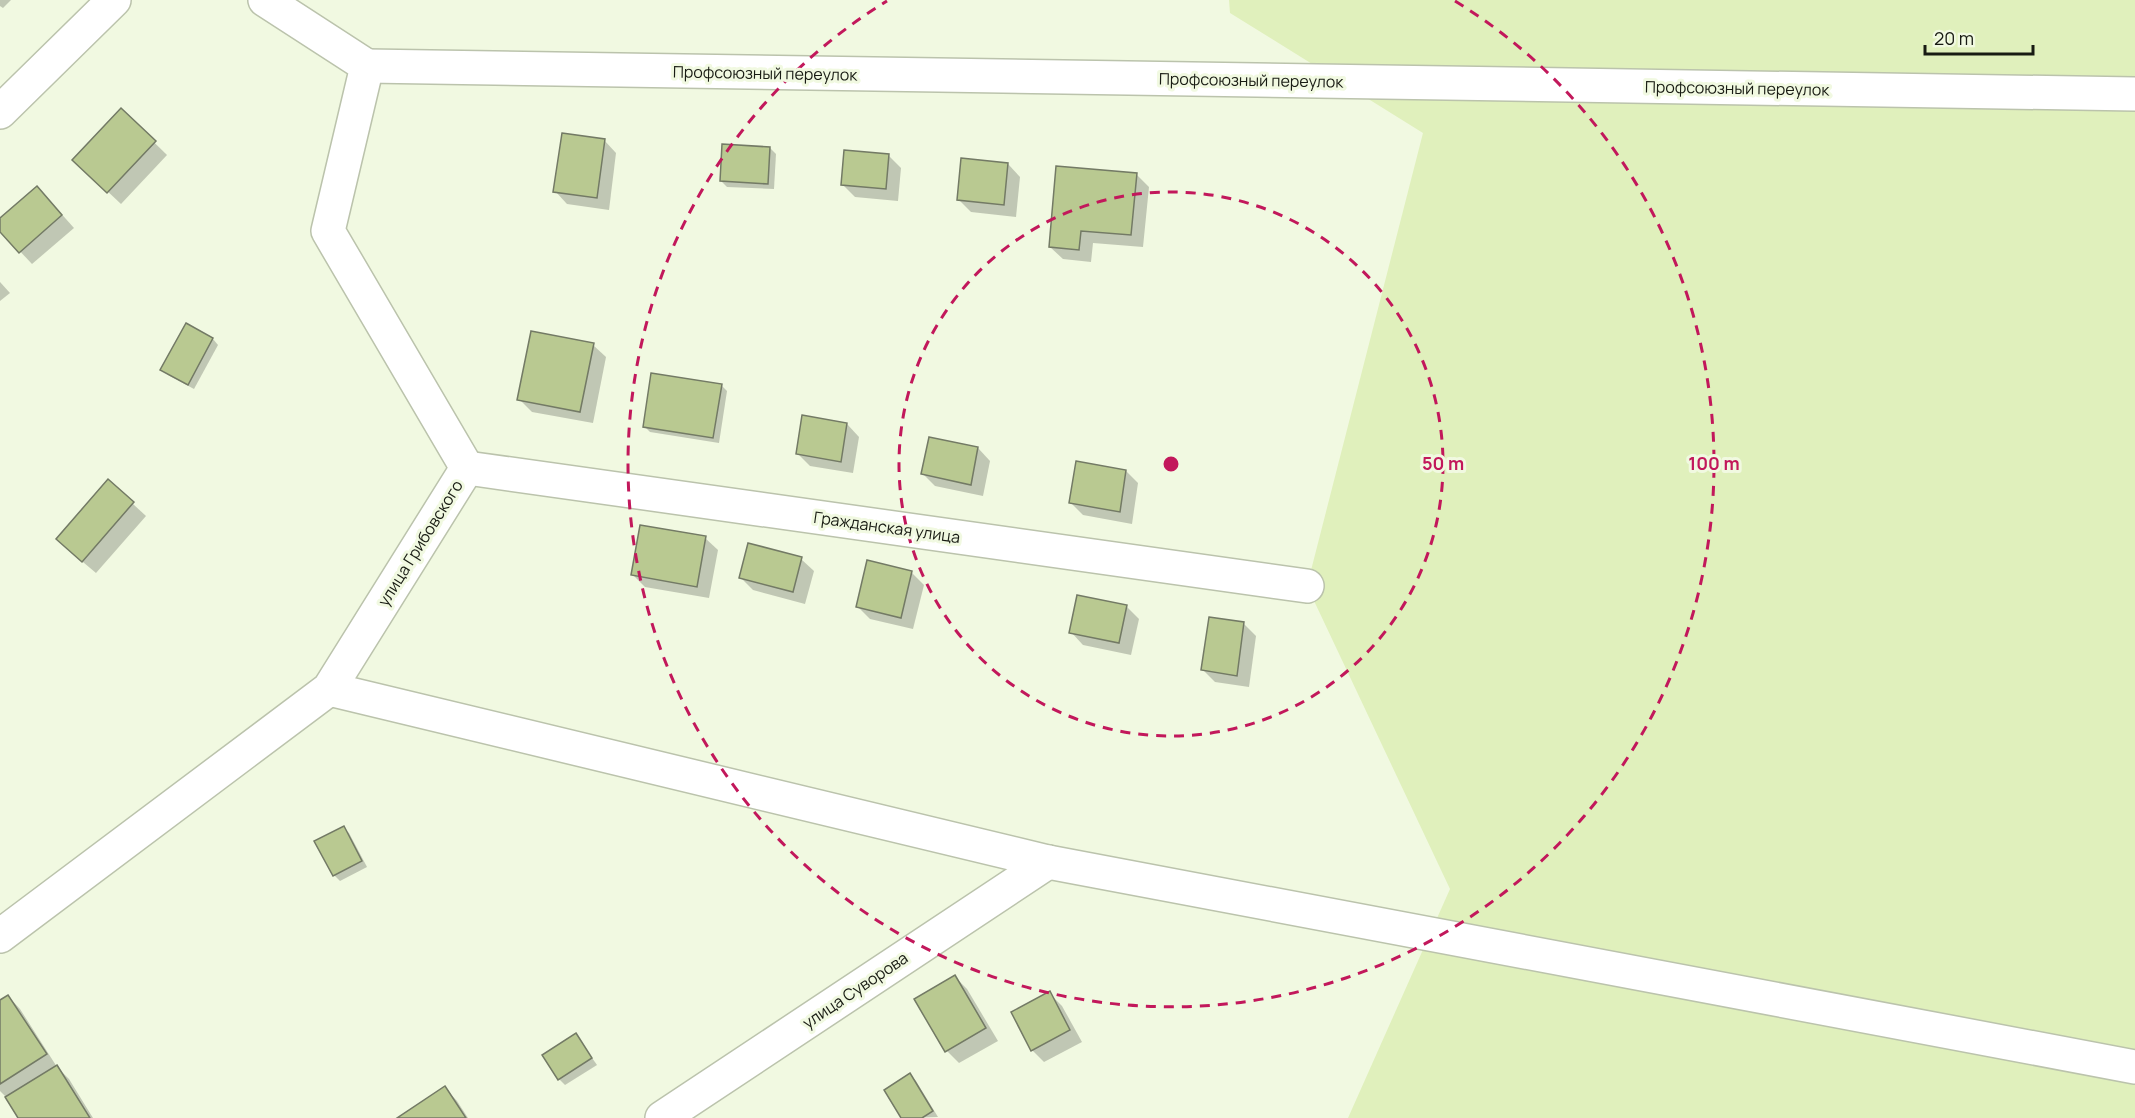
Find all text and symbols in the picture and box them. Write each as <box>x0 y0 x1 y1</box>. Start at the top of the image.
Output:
scale bar <box>1925 18 2033 56</box>
text: 20 m <box>1934 26 1974 50</box>
street label: Профсоюзный переулок <box>673 60 859 86</box>
street label: Профсоюзный переулок <box>1159 67 1345 93</box>
street label: Профсоюзный переулок <box>1645 75 1831 101</box>
text: 50 m <box>1422 451 1464 475</box>
text: 100 m <box>1688 451 1740 475</box>
centre of rings <box>1161 454 1181 474</box>
street label: улица Грибовского <box>372 476 468 610</box>
street label: Гражданская улица <box>812 506 962 548</box>
street label: улица Суворова <box>798 947 912 1033</box>

